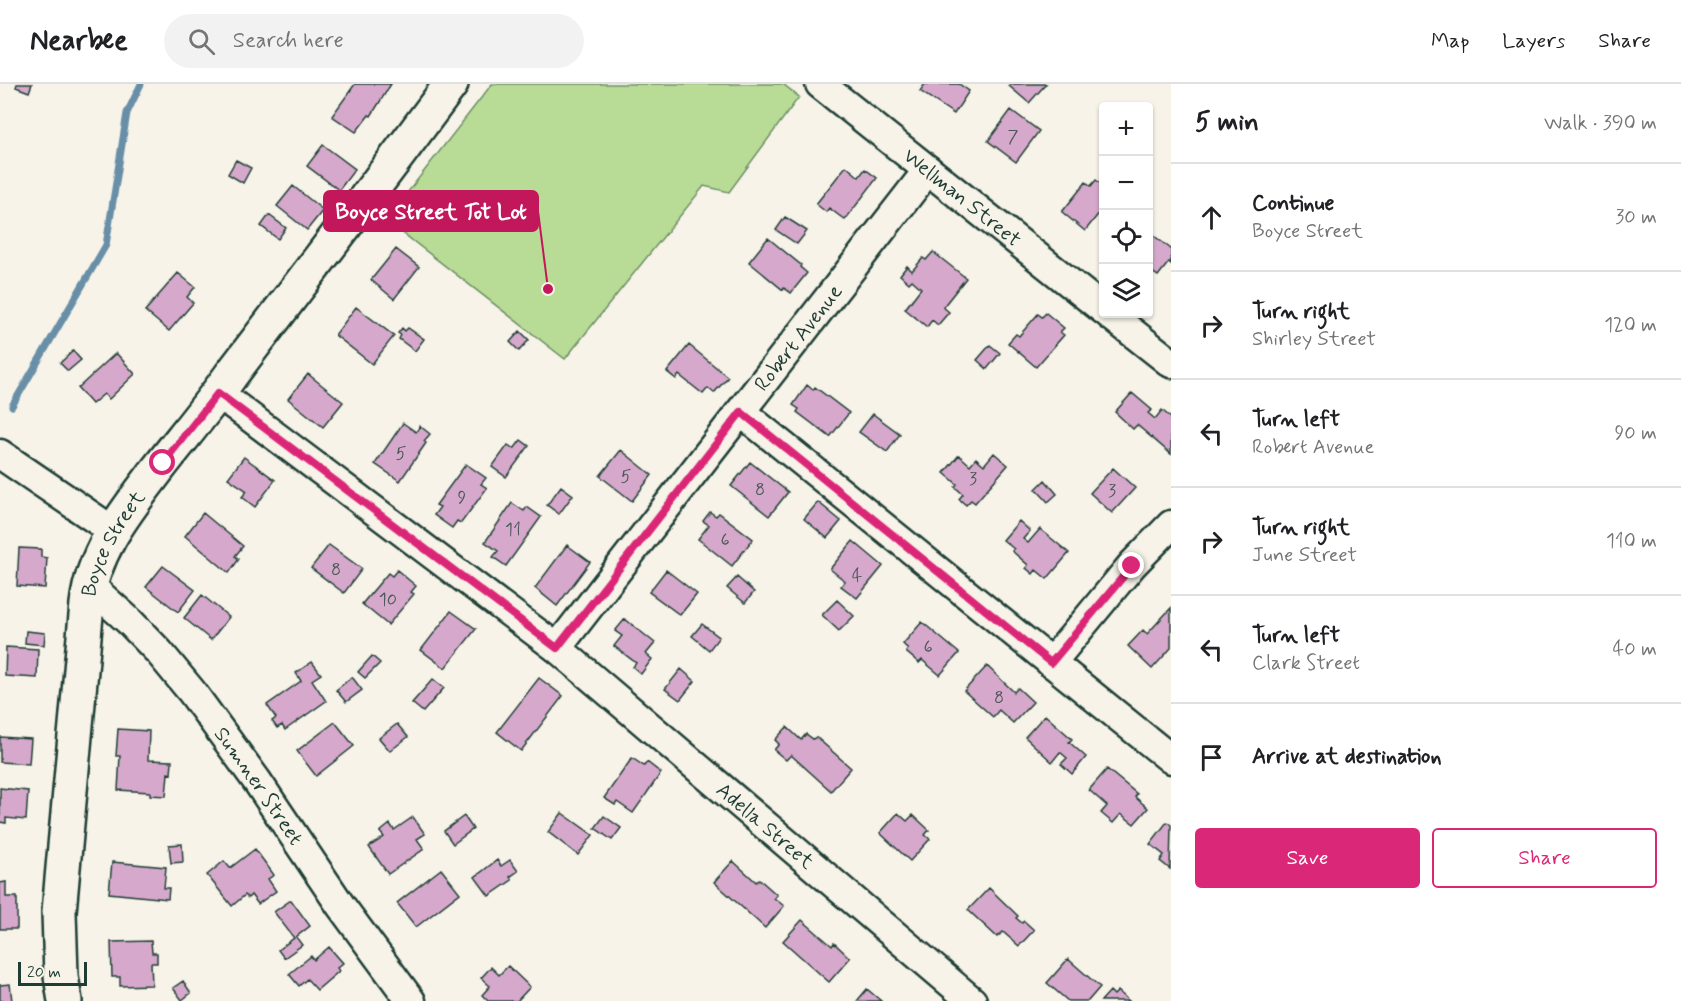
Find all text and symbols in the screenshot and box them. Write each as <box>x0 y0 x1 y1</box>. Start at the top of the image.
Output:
search box <box>164 14 584 68</box>
text: Nearbee <box>30 23 128 60</box>
icon: search <box>185 25 218 58</box>
text: Search here <box>233 27 344 55</box>
text: Map <box>1431 27 1469 55</box>
text: Layers <box>1502 27 1565 55</box>
text: Share <box>1598 27 1651 55</box>
map controls <box>1099 102 1153 318</box>
button: + <box>1099 102 1153 156</box>
text: 5 min <box>1195 106 1259 140</box>
text: Walk · 390 m <box>1544 110 1657 137</box>
house number: 7 <box>1008 125 1019 149</box>
street label: Wellman Street <box>897 142 1027 254</box>
button: − <box>1099 156 1153 210</box>
text: Continue <box>1252 190 1334 218</box>
callout: Boyce Street Tot Lot <box>324 191 538 231</box>
text: Boyce Street Tot Lot <box>335 199 527 227</box>
icon: ahead <box>1195 201 1228 234</box>
text: 30 m <box>1615 204 1657 231</box>
button: locate <box>1099 210 1153 264</box>
text: Boyce Street <box>1252 218 1363 245</box>
button: layers <box>1099 264 1153 318</box>
street label: Robert Avenue <box>748 279 849 397</box>
text: Turn right <box>1252 298 1350 326</box>
icon: right <box>1195 309 1228 342</box>
text: 120 m <box>1604 312 1657 339</box>
text: Shirley Street <box>1252 326 1376 353</box>
text: Turn left <box>1252 406 1340 434</box>
icon: left <box>1195 417 1228 450</box>
text: 90 m <box>1614 420 1657 447</box>
text: Robert Avenue <box>1252 434 1374 461</box>
house number: 5 <box>396 442 407 466</box>
route start <box>149 449 175 475</box>
house number: 5 <box>621 465 632 489</box>
house number: 3 <box>969 467 977 491</box>
house number: 8 <box>755 478 765 502</box>
house number: 3 <box>1108 479 1116 503</box>
street label: Boyce Street <box>75 485 152 599</box>
house number: 9 <box>458 486 467 510</box>
text: Turn right <box>1252 514 1350 542</box>
house number: 11 <box>505 518 521 542</box>
icon: right <box>1195 525 1228 558</box>
house number: 6 <box>720 528 730 552</box>
text: 110 m <box>1606 528 1657 555</box>
text: June Street <box>1252 542 1357 569</box>
route end <box>1118 552 1144 578</box>
house number: 8 <box>331 558 341 582</box>
house number: 4 <box>852 564 862 588</box>
house number: 10 <box>379 588 397 612</box>
text: Turn left <box>1252 622 1340 650</box>
icon: left <box>1195 633 1228 666</box>
house number: 6 <box>923 635 933 659</box>
text: 40 m <box>1613 636 1657 663</box>
text: Clark Street <box>1252 650 1360 677</box>
house number: 8 <box>994 686 1004 710</box>
street label: Sumner Street <box>207 721 309 851</box>
icon: arrive <box>1195 741 1228 774</box>
text: Arrive at destination <box>1252 743 1442 771</box>
street label: Adella Street <box>710 776 820 876</box>
button: Save <box>1195 828 1420 888</box>
button: Share <box>1432 828 1657 888</box>
scale bar <box>18 959 87 986</box>
text: 20 m <box>27 962 61 983</box>

